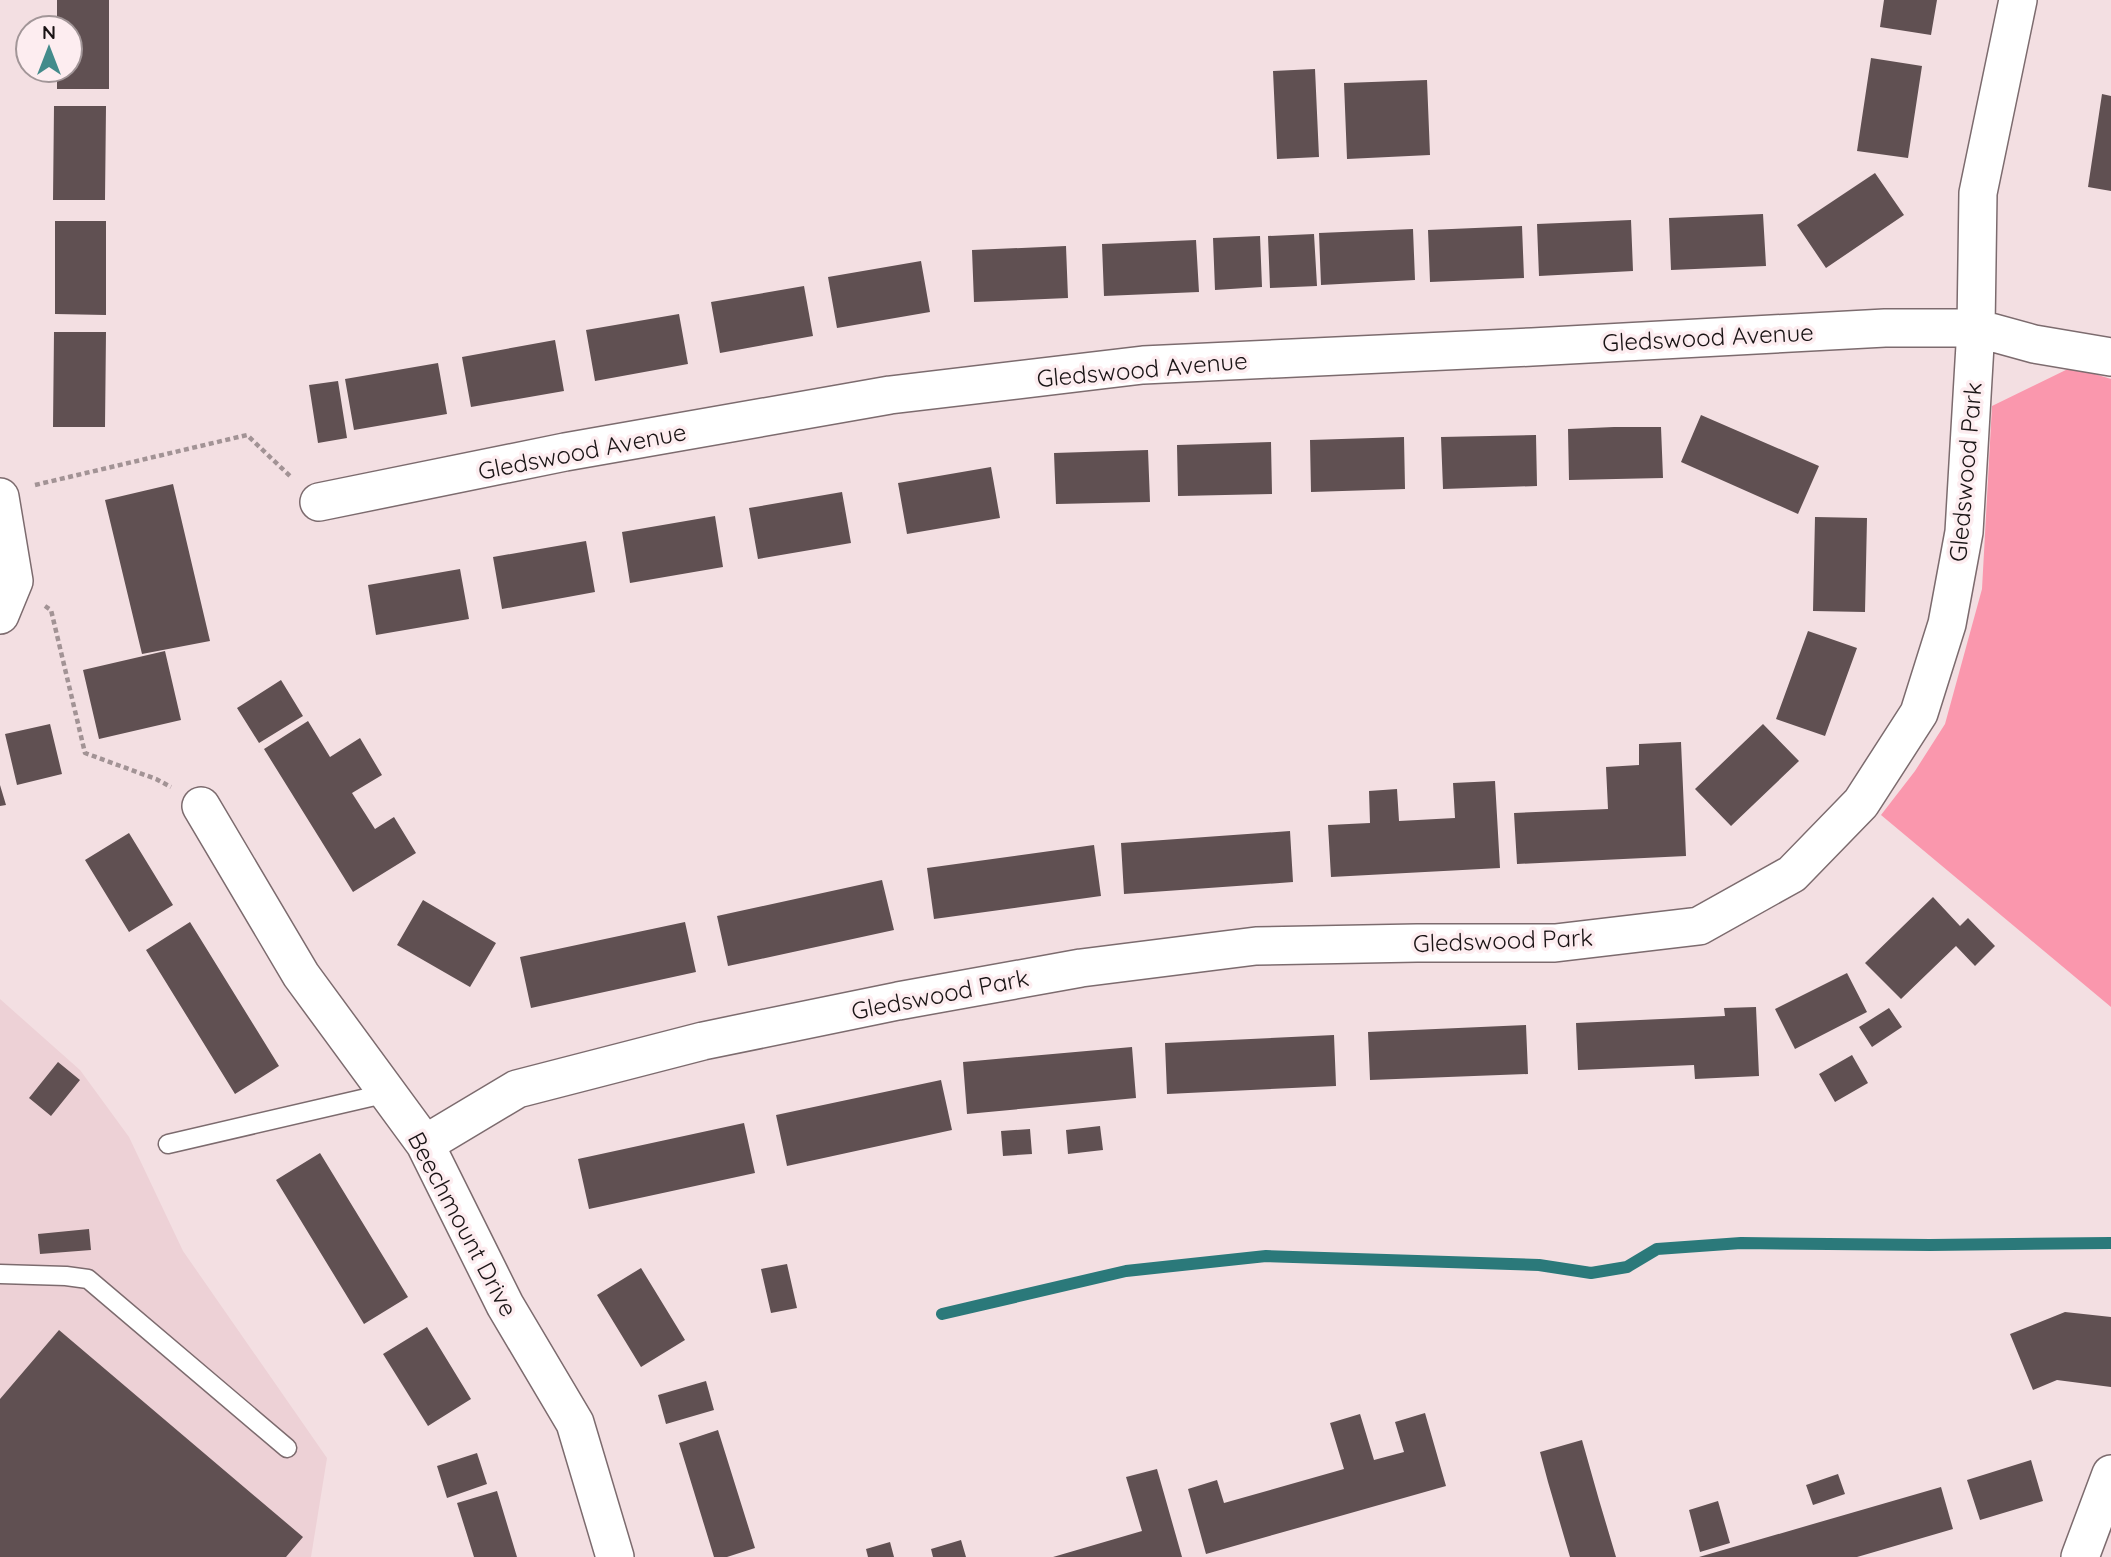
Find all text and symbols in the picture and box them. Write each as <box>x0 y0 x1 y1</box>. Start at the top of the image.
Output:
north arrow <box>14 14 84 84</box>
text: N <box>42 20 56 44</box>
street label: Gledswood Avenue <box>1602 316 1814 358</box>
street label: Gledswood Avenue <box>1035 345 1249 393</box>
street label: Gledswood Park <box>1942 381 1988 563</box>
street label: Gledswood Avenue <box>475 416 689 486</box>
street label: Gledswood Park <box>1412 922 1594 958</box>
street label: Gledswood Park <box>849 962 1031 1026</box>
street label: Beechmount Drive <box>402 1126 524 1322</box>

